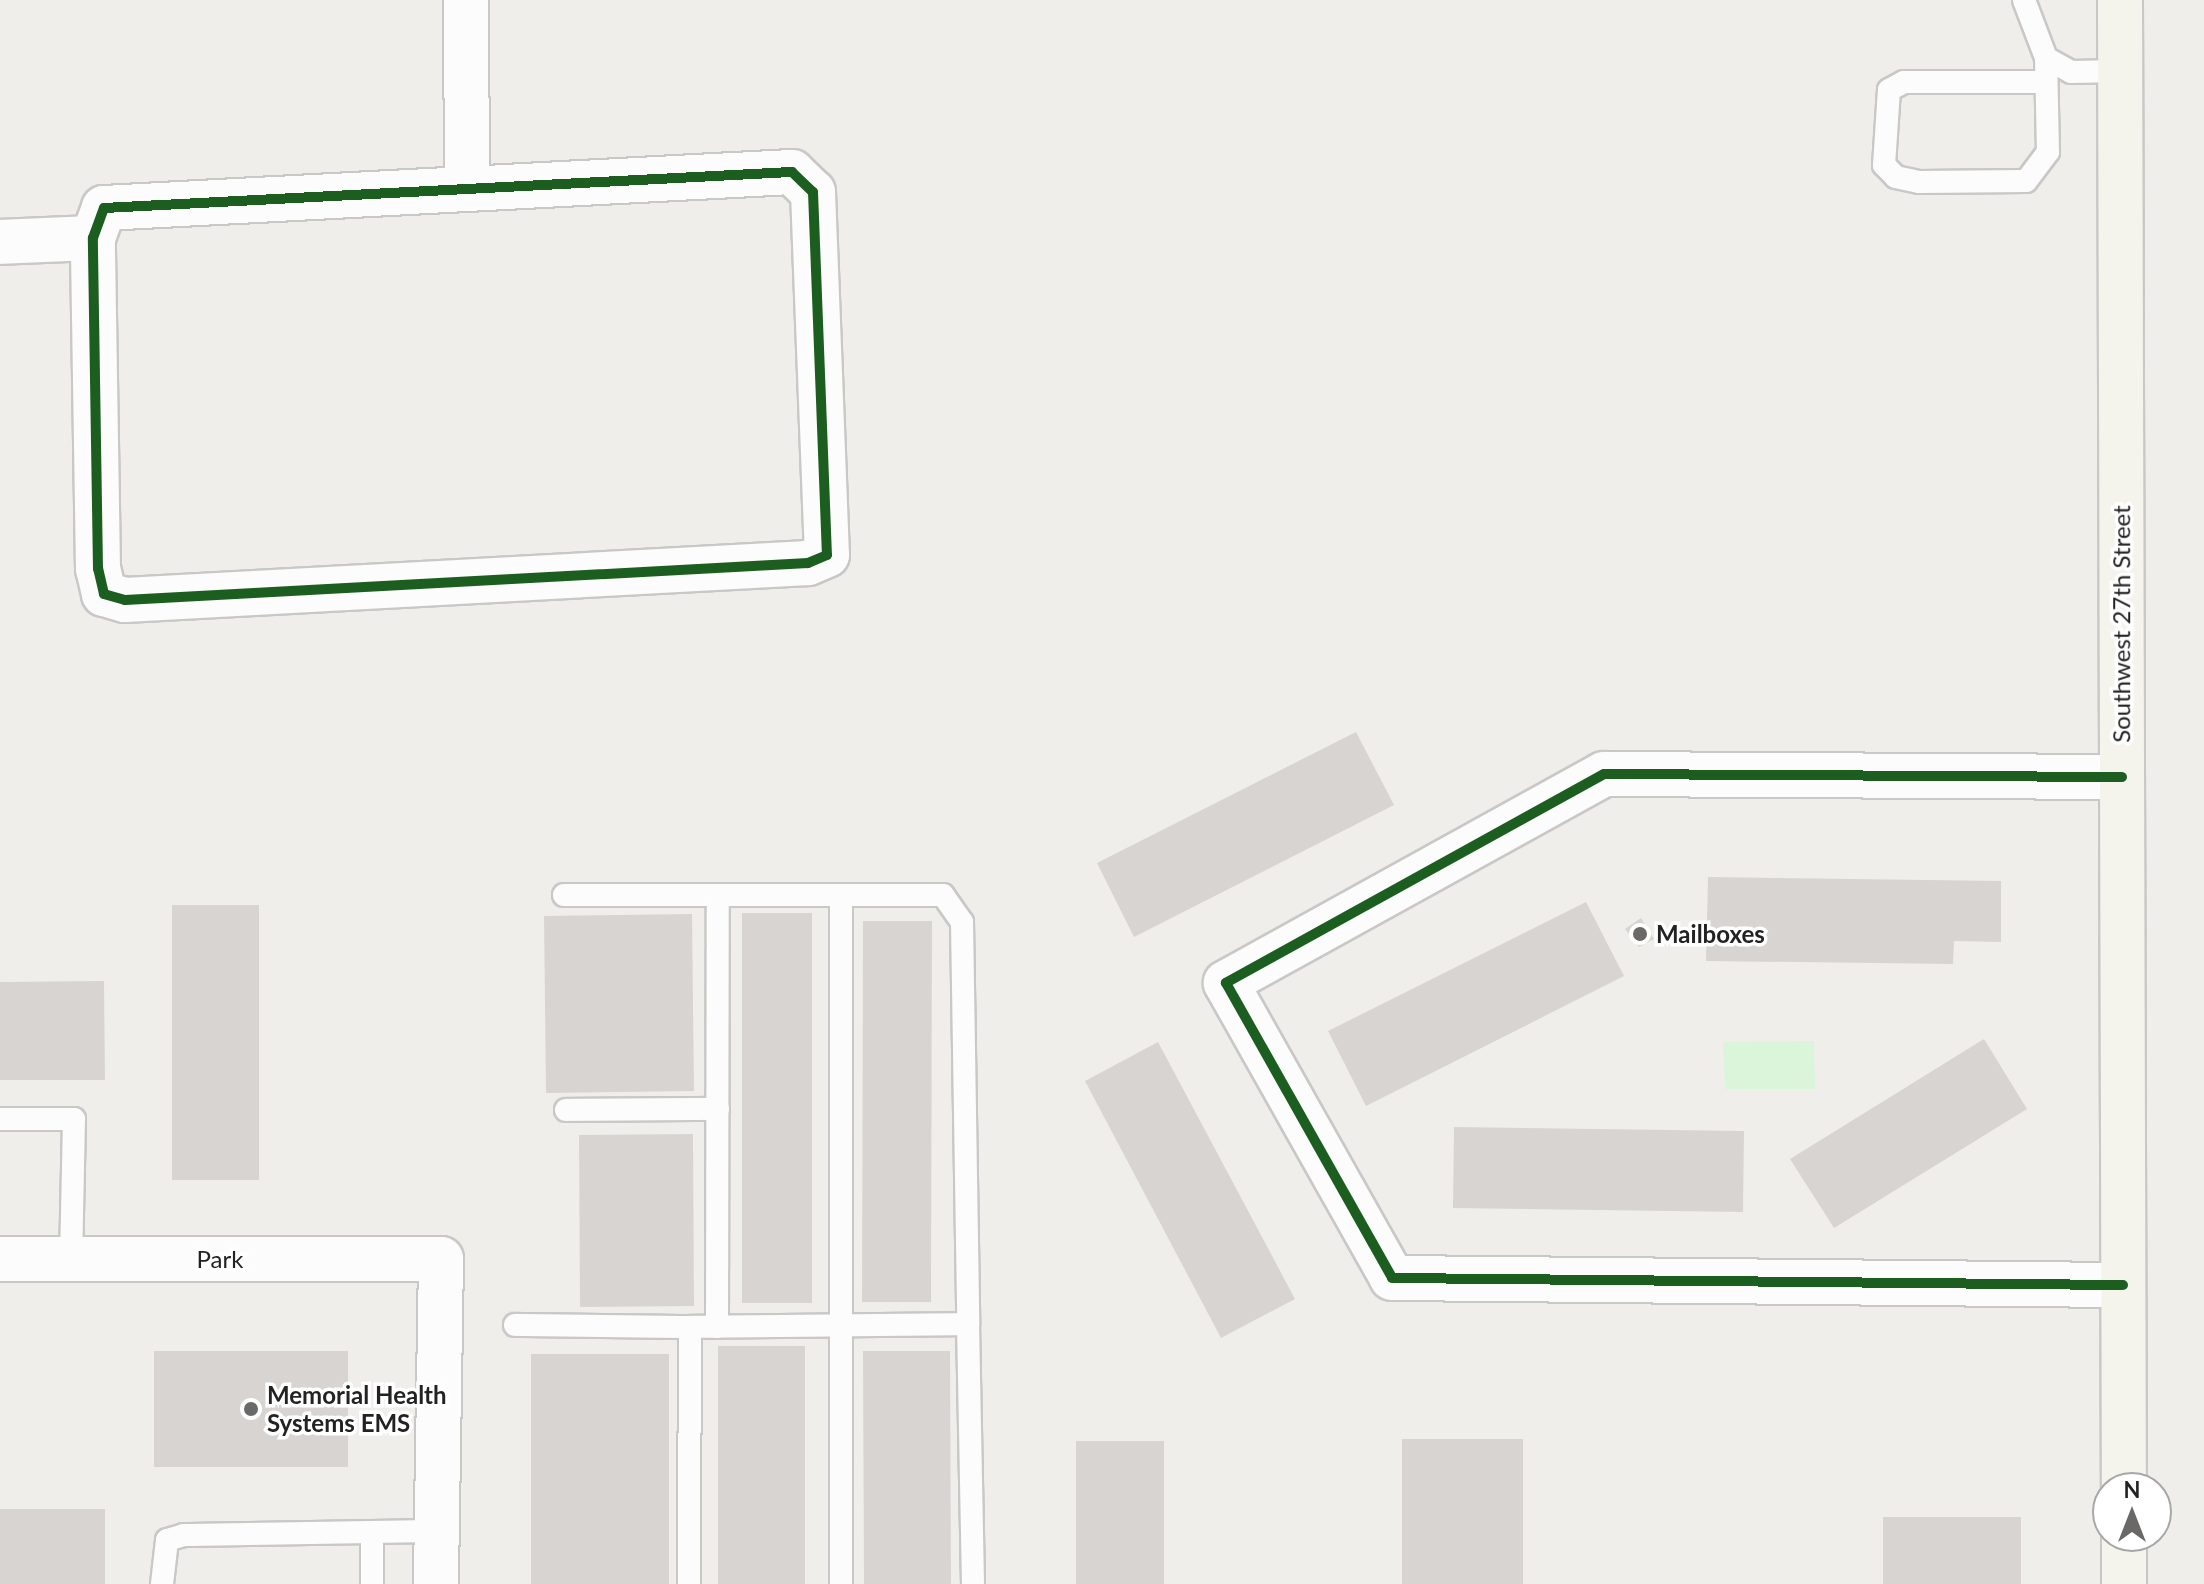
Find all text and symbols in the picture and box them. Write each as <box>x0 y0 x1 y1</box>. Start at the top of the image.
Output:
street label: Southwest 27th Street <box>2107 505 2135 743</box>
place label: Mailboxes <box>1656 920 1765 948</box>
marker: Mailboxes <box>1631 925 1649 943</box>
street label: Park <box>197 1245 243 1273</box>
place label: Memorial Health Systems EMS <box>267 1381 447 1437</box>
marker: Memorial Health Systems EMS <box>242 1400 260 1418</box>
north arrow <box>2092 1472 2172 1552</box>
text: N <box>2124 1476 2140 1503</box>

